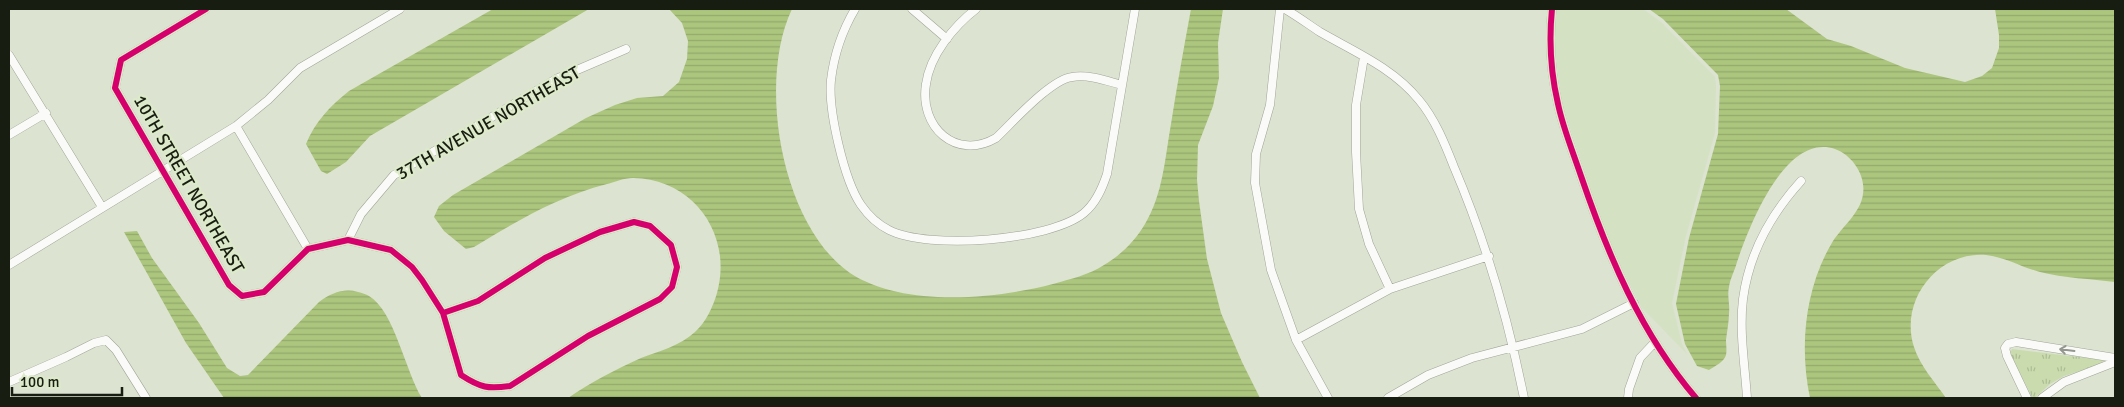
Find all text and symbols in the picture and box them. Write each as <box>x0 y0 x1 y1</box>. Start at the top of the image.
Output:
street label: 37TH AVENUE NORTHEAST <box>392 61 584 185</box>
street label: 10TH STREET NORTHEAST <box>129 91 249 277</box>
one-way arrow <box>2060 345 2076 355</box>
scale bar <box>12 364 122 396</box>
text: 100 m <box>20 373 60 391</box>

